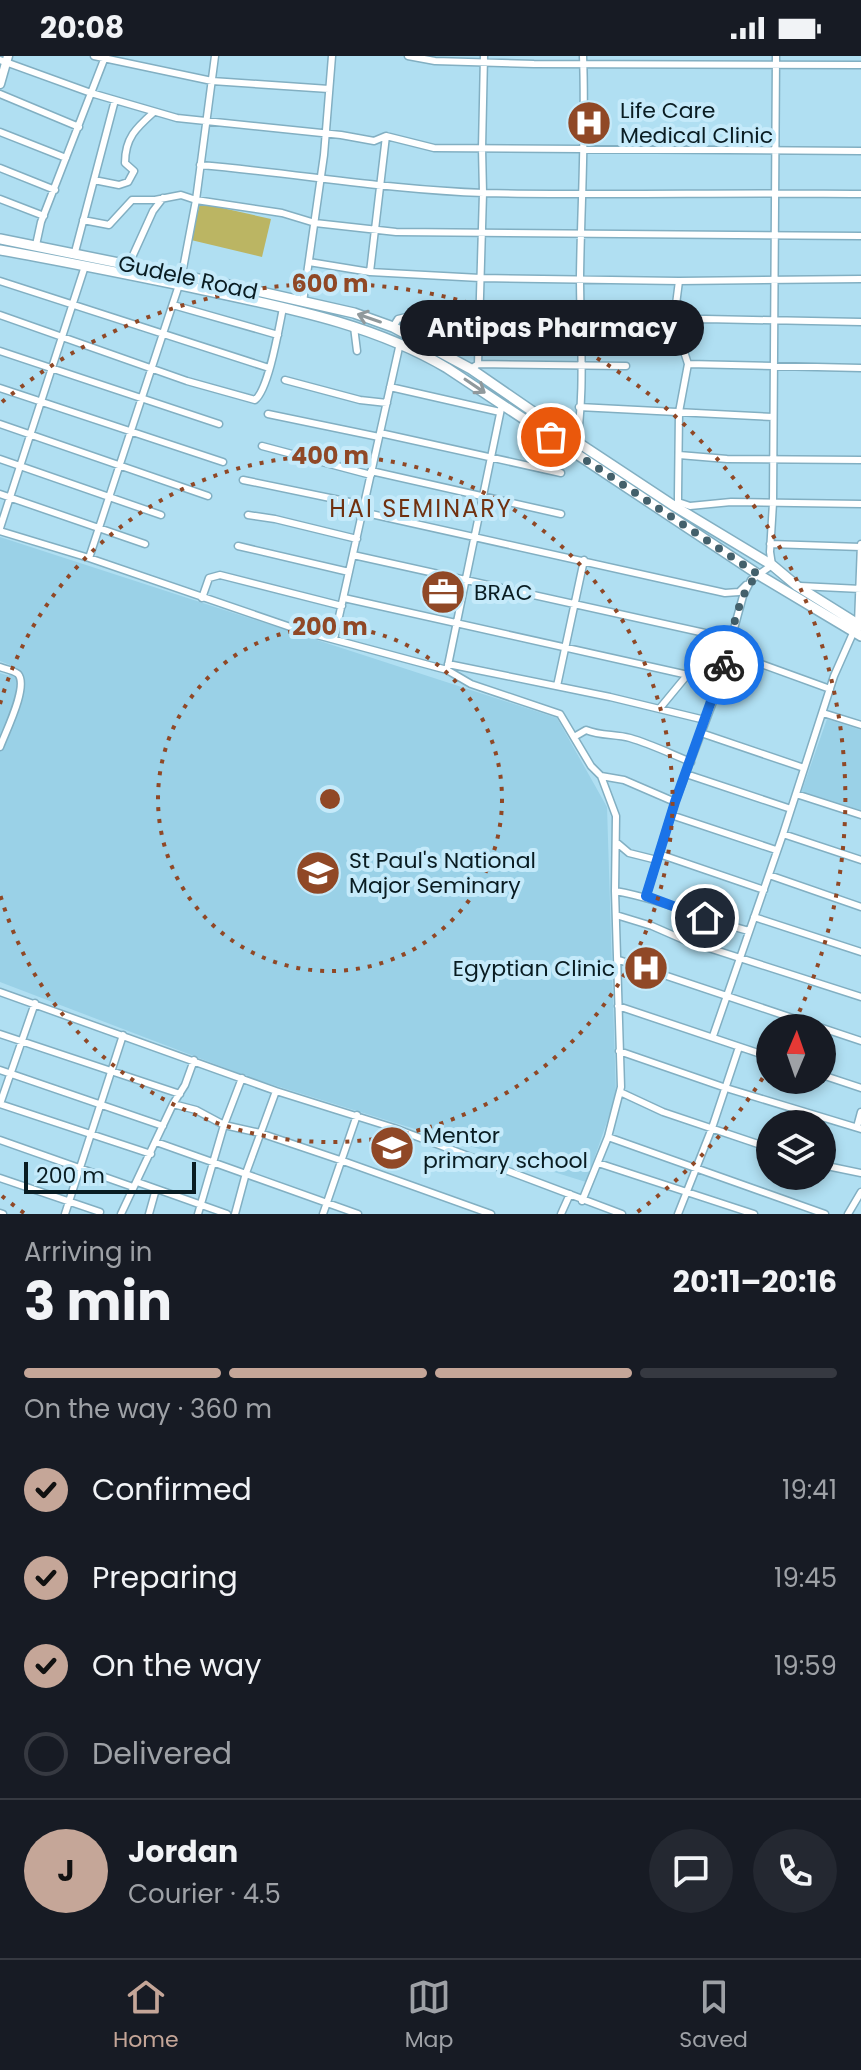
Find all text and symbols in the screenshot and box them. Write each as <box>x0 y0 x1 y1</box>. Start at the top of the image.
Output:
text: 20:08 <box>40 6 124 49</box>
place label: Life Care Medical Clinic <box>620 95 773 151</box>
hospital icon: Life Care Medical Clinic <box>565 99 613 147</box>
street label: Gudele Road <box>115 248 260 307</box>
text: 600 m <box>291 267 369 300</box>
callout: Antipas Pharmacy <box>399 301 703 357</box>
one-way arrow <box>356 310 381 325</box>
text: Antipas Pharmacy <box>427 310 677 346</box>
one-way arrow <box>464 378 486 394</box>
pin <box>517 403 585 471</box>
icon: bag <box>529 415 573 459</box>
text: 400 m <box>291 439 369 472</box>
district label: HAI SEMINARY <box>329 492 513 525</box>
office icon: BRAC <box>419 568 467 616</box>
place label: BRAC <box>474 577 533 608</box>
text: 200 m <box>292 610 368 643</box>
courier <box>684 625 764 705</box>
icon: bike <box>702 643 746 687</box>
centre of rings <box>316 785 344 813</box>
place label: St Paul's National Major Seminary <box>349 845 536 901</box>
school or university icon: St Paul's National Major Seminary <box>294 849 342 897</box>
pin <box>671 884 739 952</box>
icon: home <box>683 896 727 940</box>
hospital icon: Egyptian Clinic <box>622 944 670 992</box>
place label: Egyptian Clinic <box>453 953 615 984</box>
north arrow <box>756 1014 836 1094</box>
map controls <box>756 1014 836 1190</box>
button: layers <box>756 1110 836 1190</box>
place label: Mentor primary school <box>423 1120 588 1176</box>
school or university icon: Mentor primary school <box>368 1124 416 1172</box>
scale bar <box>24 1158 196 1194</box>
text: 200 m <box>36 1160 105 1191</box>
text: Arriving in <box>24 1234 153 1270</box>
text: 20:11–20:16 <box>673 1260 837 1303</box>
text: 3 min <box>24 1265 172 1338</box>
text: On the way · 360 m <box>24 1391 272 1427</box>
icon: check <box>24 1468 68 1512</box>
text: Confirmed <box>92 1468 252 1511</box>
text: 19:41 <box>782 1472 837 1508</box>
icon: check <box>24 1556 68 1600</box>
text: Preparing <box>92 1556 238 1599</box>
text: 19:45 <box>774 1560 837 1596</box>
icon: check <box>24 1644 68 1688</box>
text: On the way <box>92 1644 261 1687</box>
text: 19:59 <box>774 1648 837 1684</box>
text: Delivered <box>92 1732 232 1775</box>
button: chat <box>649 1829 733 1913</box>
button: phone <box>753 1829 837 1913</box>
text: Jordan <box>128 1830 238 1873</box>
text: J <box>57 1849 75 1892</box>
text: Courier · 4.5 <box>128 1876 281 1912</box>
tab: Home <box>113 1975 179 2056</box>
tab: Map <box>405 1975 453 2056</box>
tab: Saved <box>679 1975 748 2056</box>

